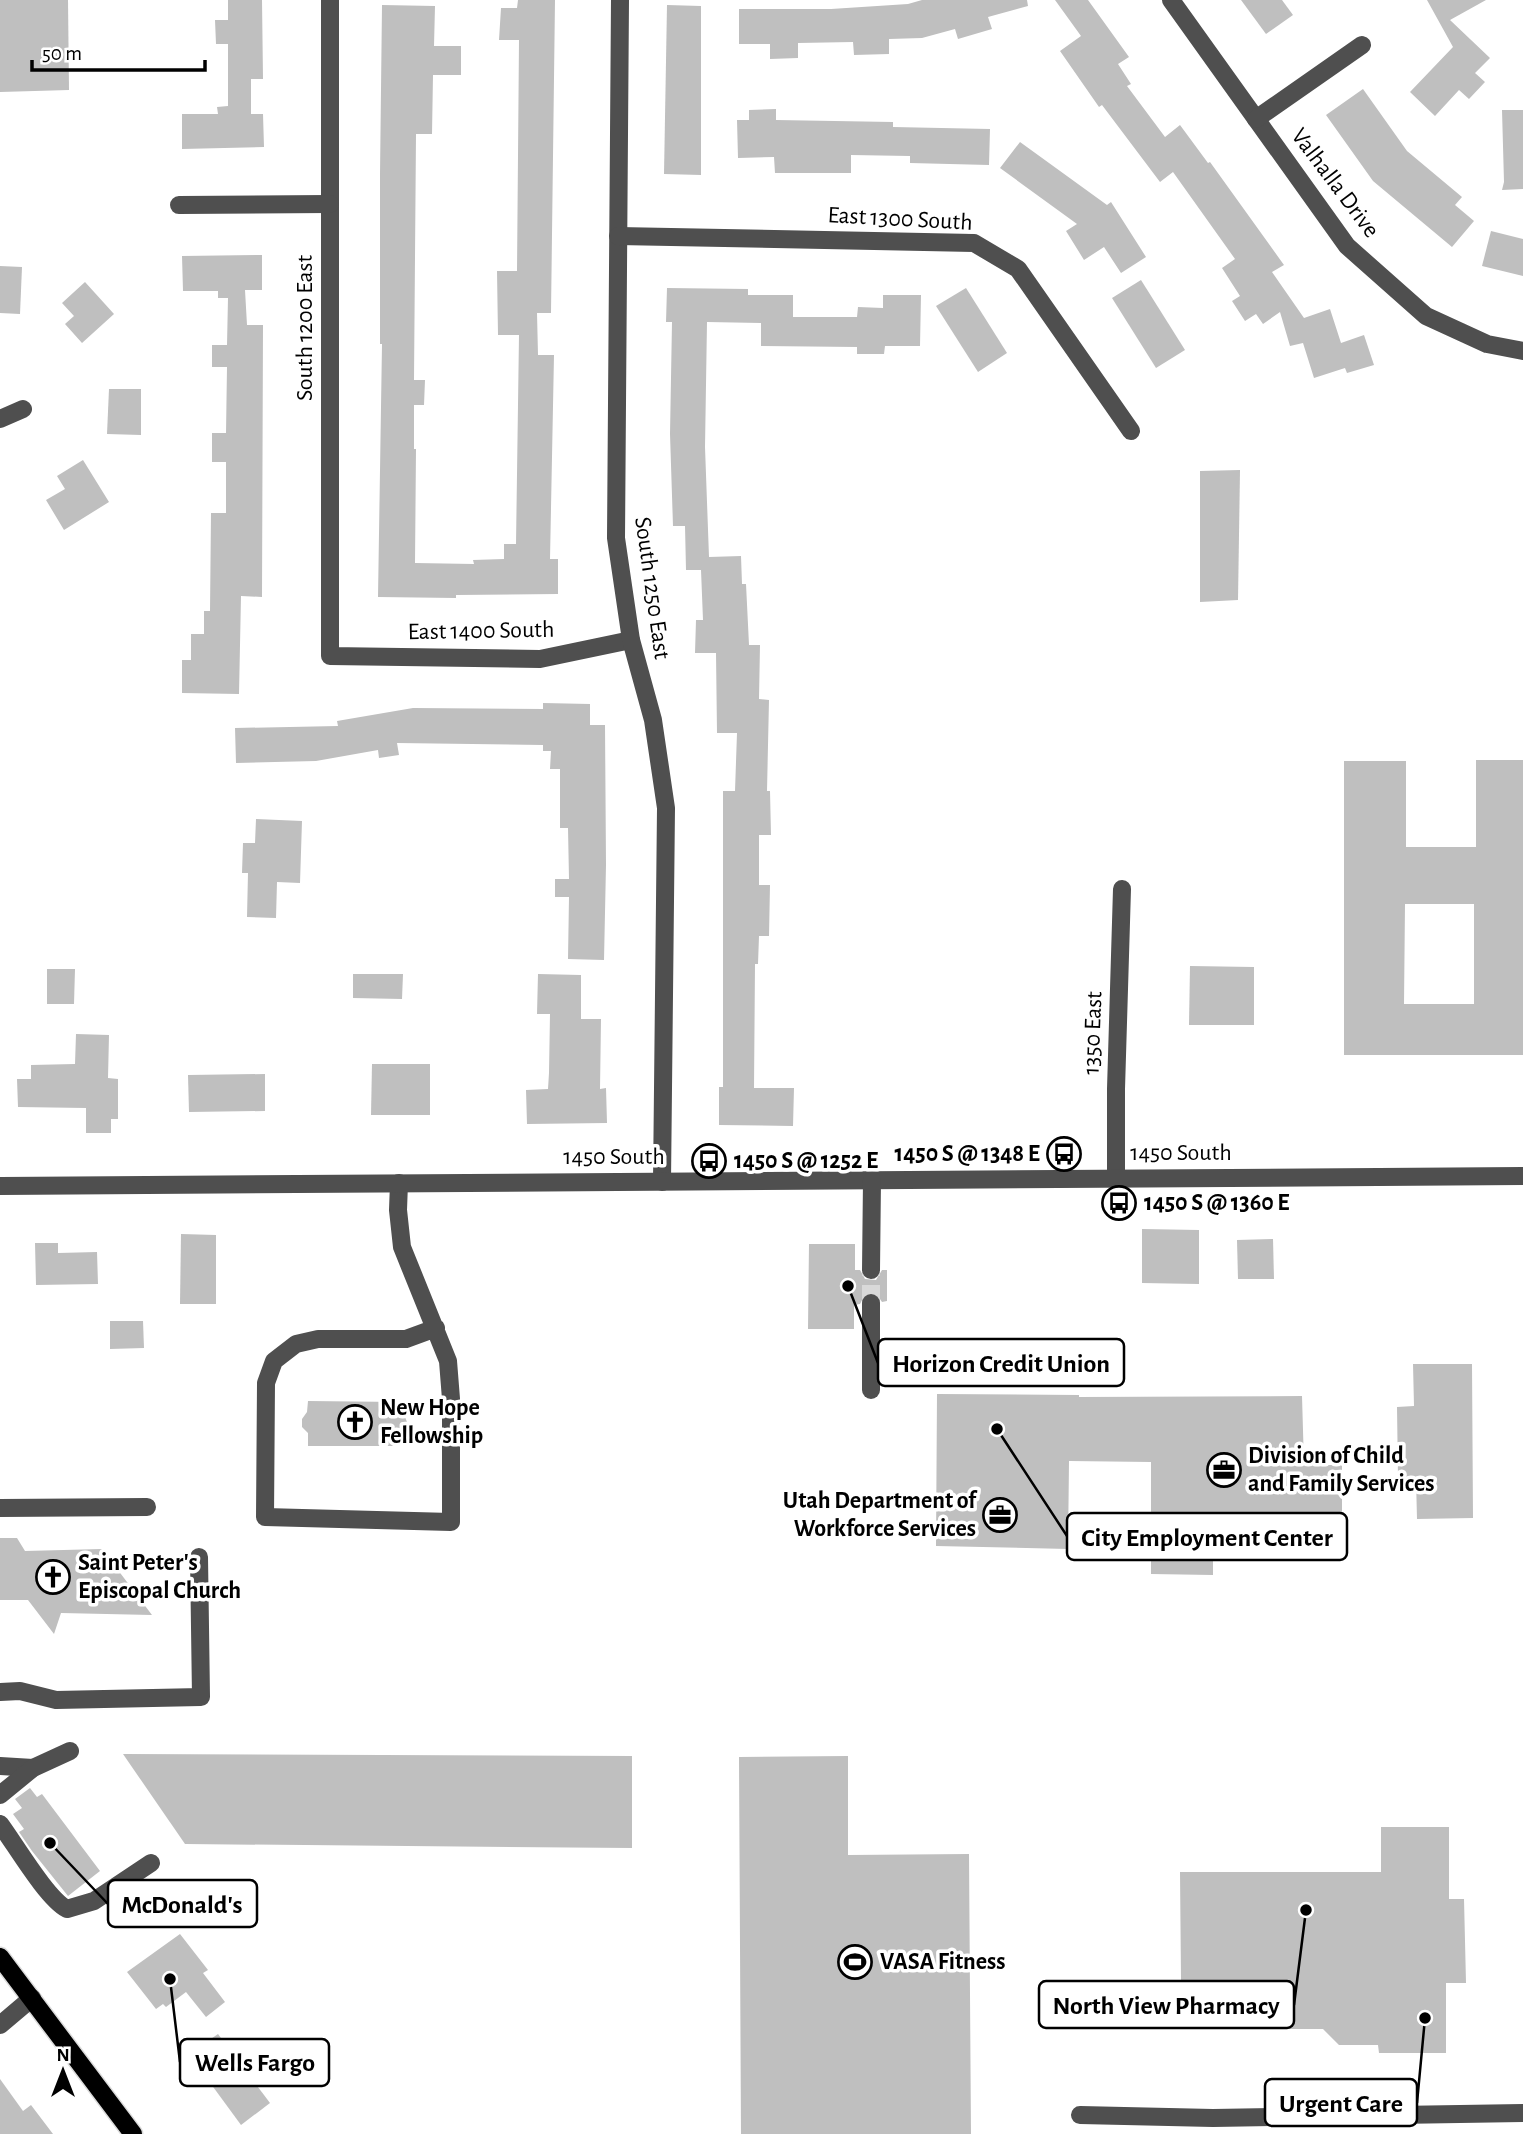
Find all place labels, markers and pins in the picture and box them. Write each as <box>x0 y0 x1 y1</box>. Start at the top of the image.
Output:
bus stop icon: 1450 S @ 1348 E <box>1045 1135 1083 1173</box>
bus stop icon: 1450 S @ 1252 E <box>690 1142 728 1180</box>
place label: 1450 S @ 1348 E <box>895 1142 1040 1166</box>
place label: 1450 S @ 1252 E <box>734 1149 878 1173</box>
bus stop icon: 1450 S @ 1360 E <box>1100 1184 1138 1222</box>
place label: 1450 S @ 1360 E <box>1144 1191 1290 1215</box>
callout: Horizon Credit Union <box>878 1339 1124 1386</box>
place label: New Hope Fellowship <box>380 1396 483 1448</box>
church icon: New Hope Fellowship <box>336 1403 374 1441</box>
place label: Division of Child and Family Services <box>1248 1444 1435 1496</box>
office icon: Division of Child and Family Services <box>1205 1451 1243 1489</box>
place label: Utah Department of Workforce Services <box>783 1489 978 1541</box>
office icon: Utah Department of Workforce Services <box>981 1496 1019 1534</box>
callout: City Employment Center <box>1067 1513 1347 1560</box>
place label: Saint Peter's Episcopal Church <box>78 1551 241 1603</box>
church icon: Saint Peter's Episcopal Church <box>34 1558 72 1596</box>
callout: McDonald's <box>108 1880 257 1927</box>
sports icon: VASA Fitness <box>836 1943 874 1981</box>
place label: VASA Fitness <box>880 1950 1005 1974</box>
callout: North View Pharmacy <box>1039 1981 1294 2028</box>
callout: Wells Fargo <box>180 2039 329 2086</box>
callout: Urgent Care <box>1265 2079 1417 2126</box>

